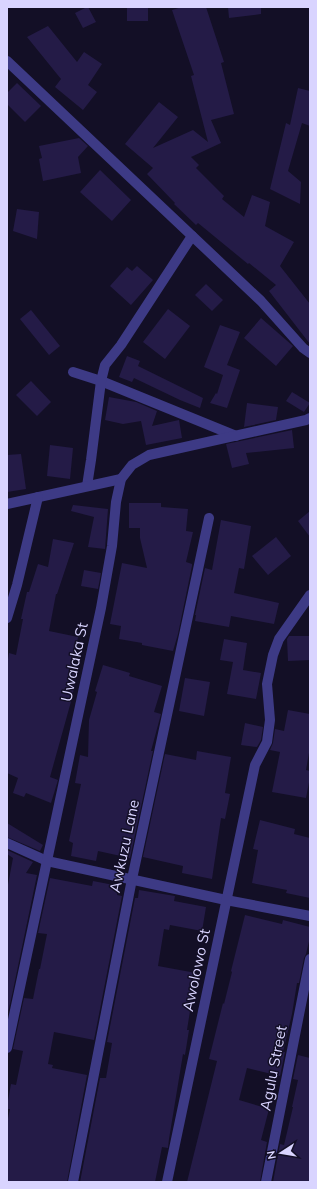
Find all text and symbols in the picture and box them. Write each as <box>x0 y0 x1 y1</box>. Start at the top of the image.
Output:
street label: Uwalaka St <box>56 621 92 703</box>
street label: Awkuzu Lane <box>105 798 143 894</box>
street label: Awolowo St <box>178 927 214 1013</box>
street label: Agulu Street <box>255 1024 291 1112</box>
north arrow <box>261 1133 301 1173</box>
text: N <box>264 1150 279 1161</box>

